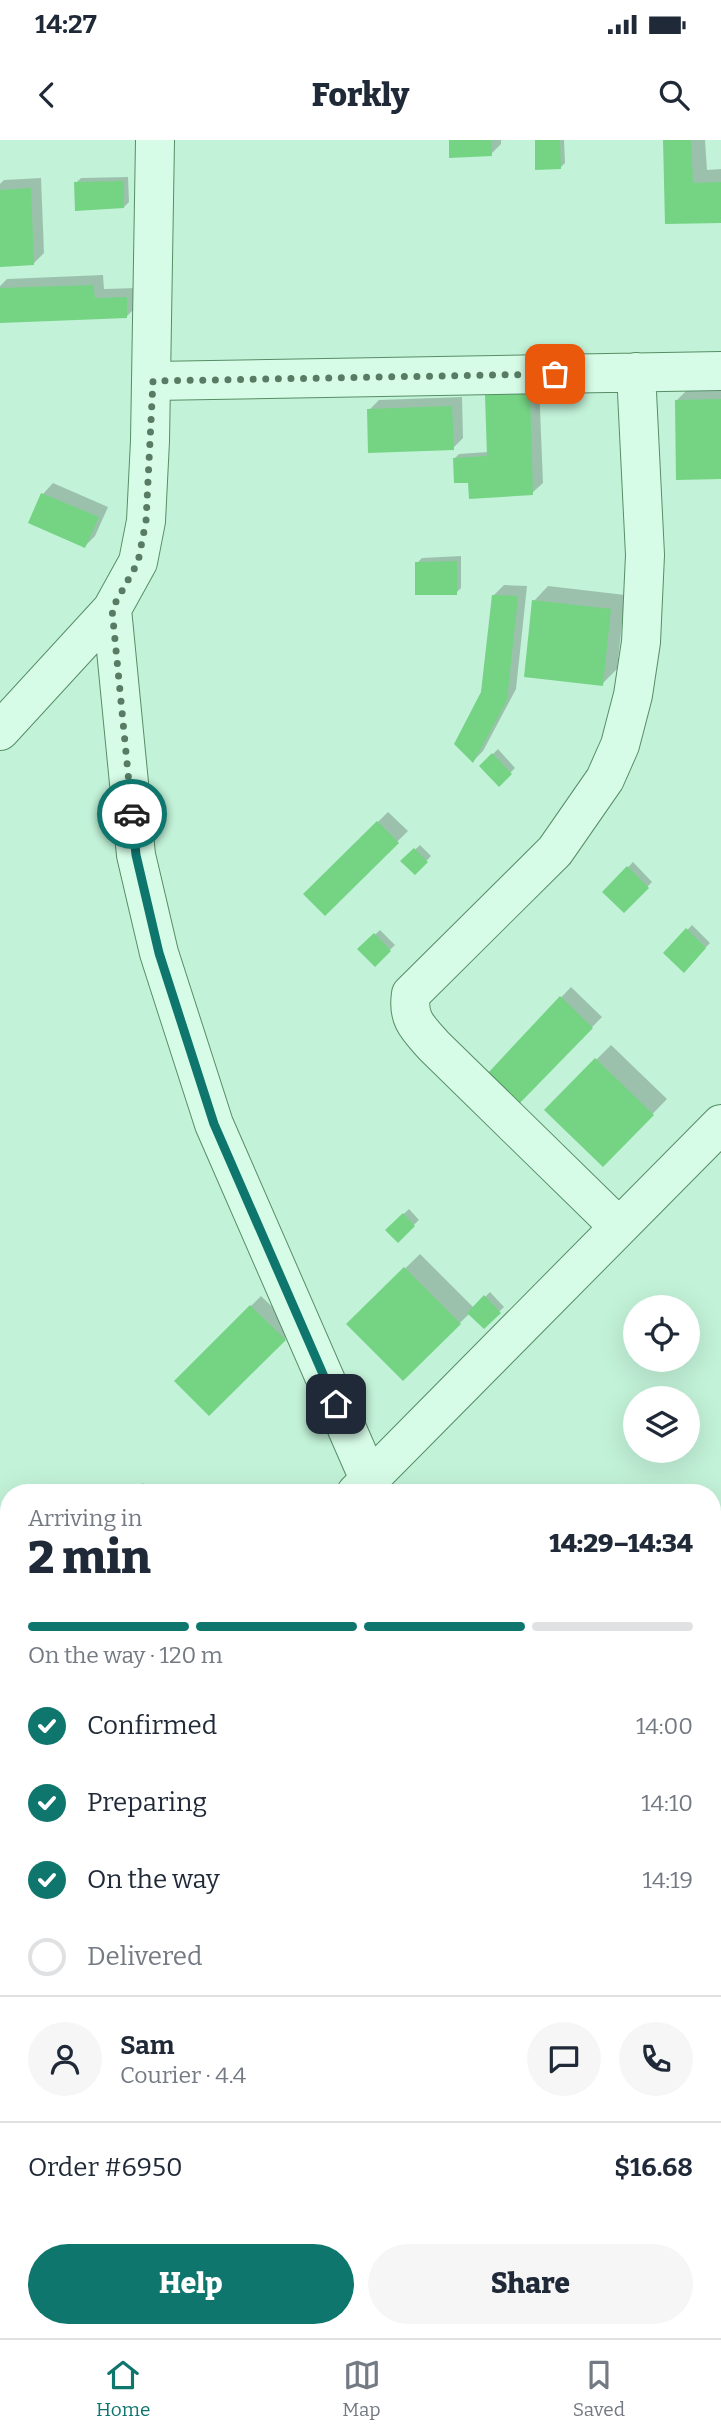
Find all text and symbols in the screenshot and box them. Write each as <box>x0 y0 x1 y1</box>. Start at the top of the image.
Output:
text: 14:27 <box>35 9 97 40</box>
icon: back <box>28 76 66 114</box>
text: Forkly <box>312 76 409 114</box>
icon: search <box>655 76 693 114</box>
pin <box>525 344 585 404</box>
icon: bag <box>536 355 574 393</box>
courier <box>97 779 167 849</box>
icon: car <box>113 795 151 833</box>
map controls <box>623 1295 700 1463</box>
button: locate <box>623 1295 700 1372</box>
pin <box>306 1374 366 1434</box>
icon: home <box>317 1385 355 1423</box>
button: layers <box>623 1386 700 1463</box>
text: Arriving in <box>28 1504 142 1532</box>
text: 14:29–14:34 <box>549 1528 693 1559</box>
text: 2 min <box>28 1530 151 1585</box>
text: On the way · 120 m <box>28 1641 223 1669</box>
icon: check <box>28 1707 66 1745</box>
text: Confirmed <box>87 1710 217 1741</box>
text: 14:00 <box>636 1712 693 1740</box>
icon: check <box>28 1784 66 1822</box>
text: Preparing <box>87 1787 207 1818</box>
text: 14:10 <box>641 1789 693 1817</box>
icon: check <box>28 1861 66 1899</box>
text: On the way <box>87 1864 220 1895</box>
text: 14:19 <box>643 1866 693 1894</box>
text: Delivered <box>87 1941 202 1972</box>
button: person <box>28 2022 102 2096</box>
button: chat <box>527 2022 601 2096</box>
button: phone <box>619 2022 693 2096</box>
text: Sam <box>120 2030 175 2061</box>
text: Courier · 4.4 <box>120 2061 246 2089</box>
text: Order #6950 <box>28 2152 183 2183</box>
text: $16.68 <box>614 2152 693 2183</box>
button: Help <box>28 2244 354 2324</box>
button: Share <box>368 2244 693 2324</box>
tab: Home <box>96 2356 150 2421</box>
tab: Map <box>342 2356 381 2421</box>
tab: Saved <box>573 2356 625 2421</box>

